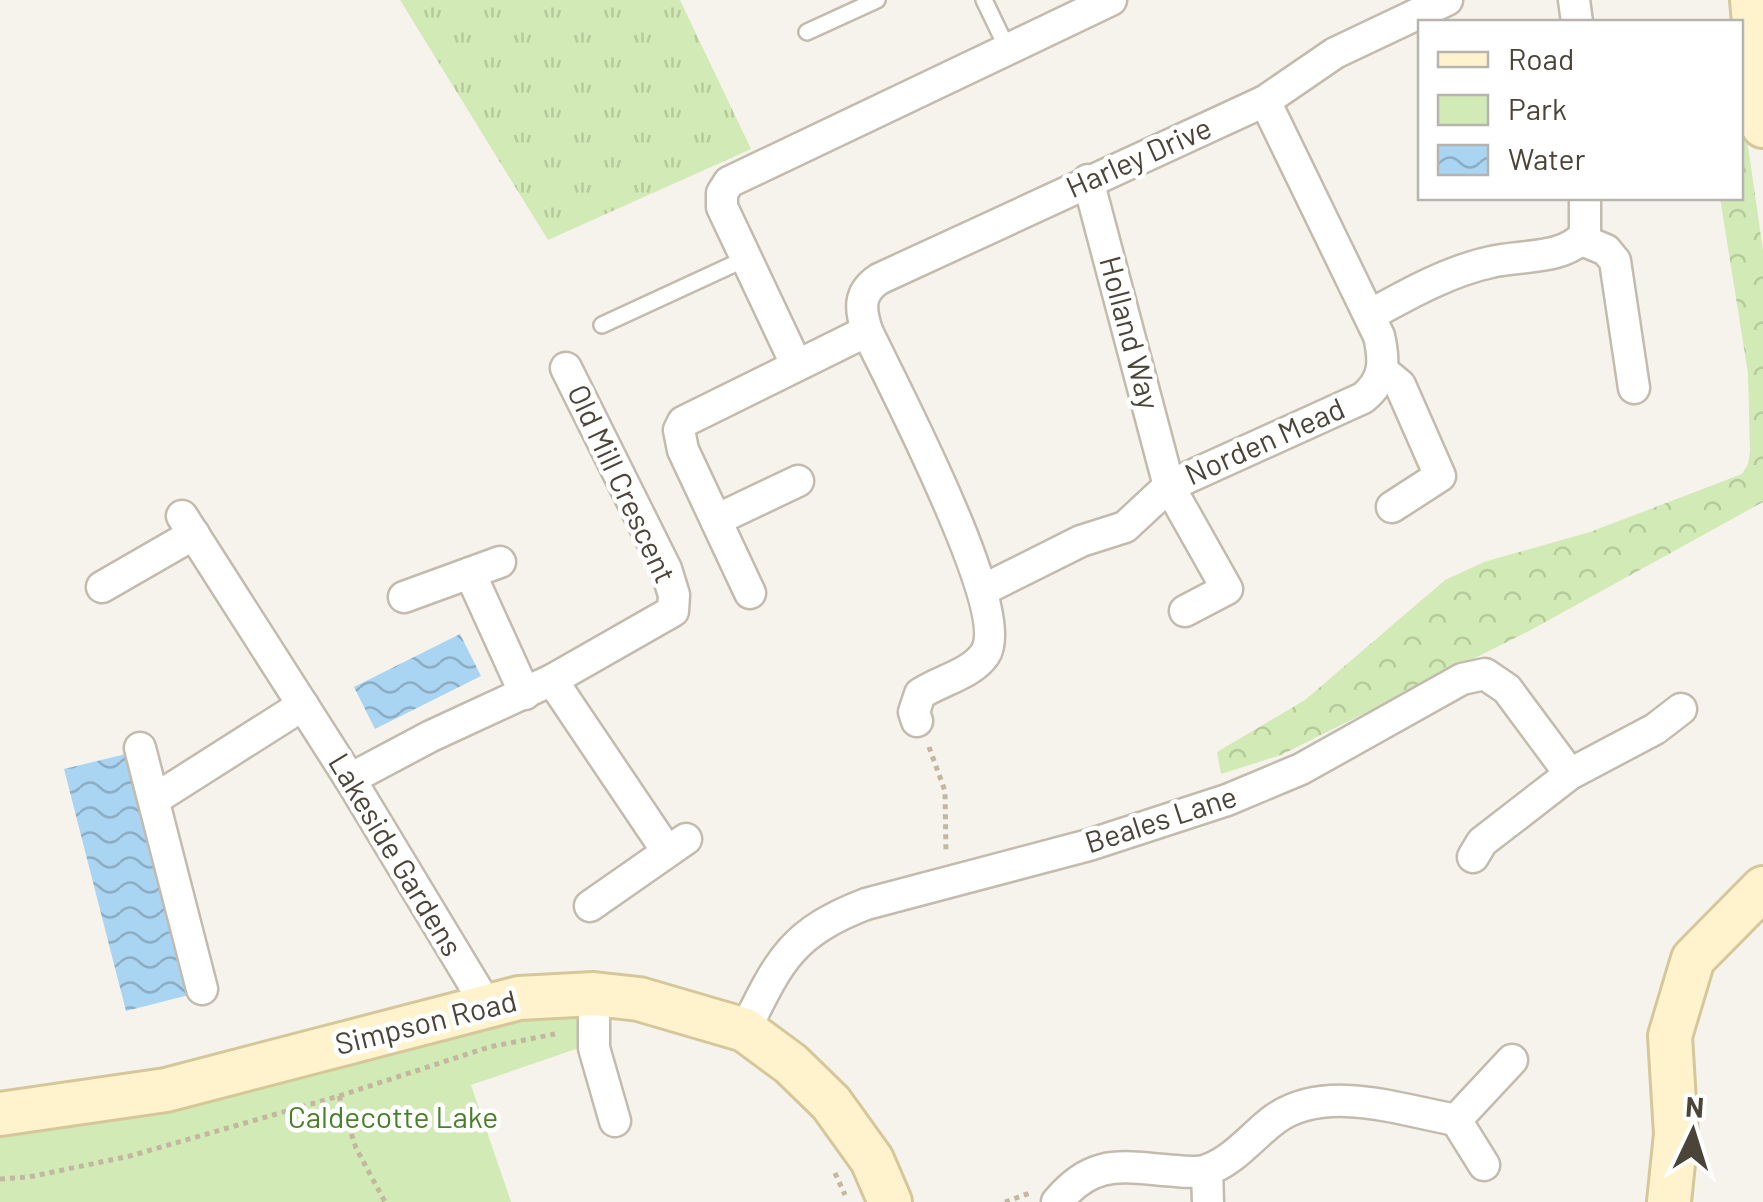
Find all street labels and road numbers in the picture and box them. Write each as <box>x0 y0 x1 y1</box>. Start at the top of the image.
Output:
street label: Harley Drive <box>1060 108 1216 204</box>
street label: Holland Way <box>1093 252 1169 413</box>
street label: Old Mill Crescent <box>561 378 684 588</box>
street label: Norden Mead <box>1179 389 1350 491</box>
street label: Lakeside Gardens <box>322 746 471 962</box>
street label: Beales Lane <box>1080 777 1241 860</box>
street label: Simpson Road <box>331 981 520 1061</box>

